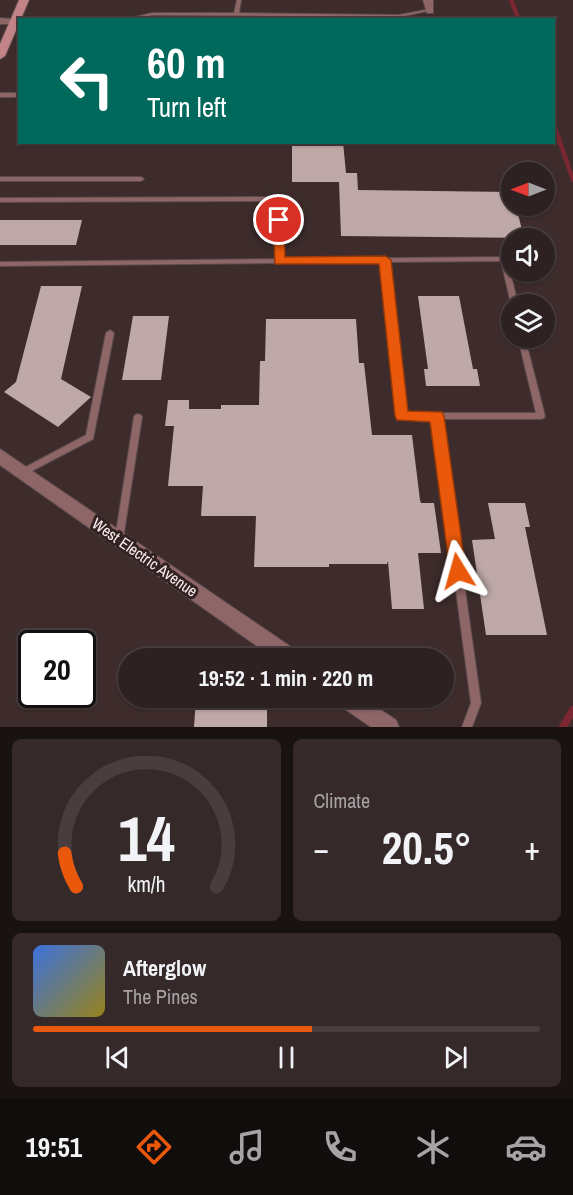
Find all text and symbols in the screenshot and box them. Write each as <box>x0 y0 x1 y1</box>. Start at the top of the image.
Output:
text: 60 m <box>147 35 226 91</box>
icon: left <box>48 42 126 120</box>
text: Turn left <box>147 89 226 125</box>
north arrow <box>501 162 555 216</box>
map controls <box>501 162 555 348</box>
pin <box>253 194 304 245</box>
icon: arrive <box>262 203 295 236</box>
button: sound <box>501 228 555 282</box>
button: layers <box>501 294 555 348</box>
street label: West Electric Avenue <box>88 512 202 602</box>
position arrow <box>426 539 490 603</box>
speed limit sign: 20 <box>18 630 96 708</box>
text: 19:52 · 1 min · 220 m <box>199 663 373 693</box>
text: Climate <box>314 787 370 814</box>
text: 14 <box>118 796 175 880</box>
text: 20.5° <box>382 817 472 878</box>
text: − <box>314 826 329 870</box>
text: + <box>524 826 540 870</box>
text: km/h <box>127 870 165 899</box>
text: Afterglow <box>123 953 206 983</box>
text: The Pines <box>123 983 198 1010</box>
icon: previous <box>101 1041 134 1074</box>
icon: pause <box>270 1041 303 1074</box>
icon: next <box>439 1041 472 1074</box>
icon: directions <box>133 1126 175 1168</box>
icon: music <box>226 1126 268 1168</box>
icon: phone <box>319 1126 361 1168</box>
icon: climate <box>412 1126 454 1168</box>
icon: car <box>505 1126 547 1168</box>
text: 19:51 <box>26 1129 82 1165</box>

